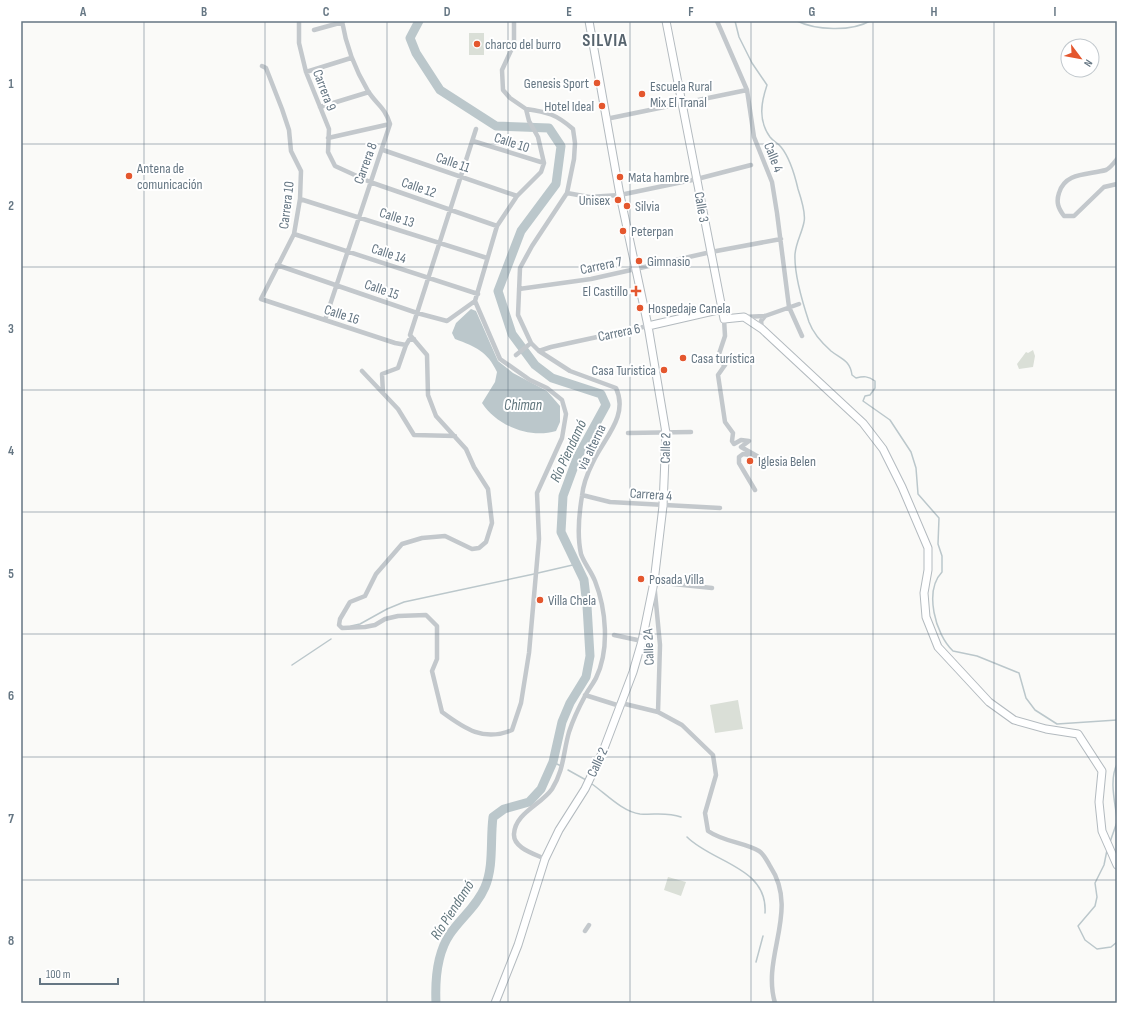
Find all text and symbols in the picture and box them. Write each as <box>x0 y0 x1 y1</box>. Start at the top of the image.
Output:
text: A <box>79 4 87 20</box>
text: B <box>201 4 207 20</box>
text: C <box>323 4 330 20</box>
text: D <box>444 4 451 20</box>
text: E <box>566 4 572 20</box>
text: F <box>688 4 694 20</box>
text: G <box>809 4 816 20</box>
text: H <box>931 4 938 20</box>
text: I <box>1054 4 1057 20</box>
district label: SILVIA <box>582 30 628 51</box>
place label: charco del burro <box>485 36 561 53</box>
north arrow <box>1060 38 1100 78</box>
marker: charco del burro <box>472 39 482 49</box>
text: N <box>1081 57 1095 69</box>
street label: Carrera 9 <box>309 67 340 113</box>
place label: Genesis Sport <box>524 75 589 92</box>
text: 1 <box>8 76 14 92</box>
marker: Genesis Sport <box>592 78 602 88</box>
place label: Escuela Rural Mix El Tranal <box>650 78 712 111</box>
marker: Escuela Rural Mix El Tranal <box>637 89 647 99</box>
place label: Hotel Ideal <box>544 98 594 115</box>
marker: Hotel Ideal <box>597 101 607 111</box>
street label: Calle 10 <box>492 129 532 156</box>
street label: Carrera 8 <box>350 140 381 186</box>
street label: Calle 4 <box>760 140 787 175</box>
street label: Calle 11 <box>434 149 472 176</box>
place label: Antena de comunicación <box>136 160 203 193</box>
place label: Mata hambre <box>628 169 689 186</box>
marker: Antena de comunicación <box>124 171 134 181</box>
marker: Mata hambre <box>615 172 625 182</box>
street label: Calle 12 <box>399 174 439 201</box>
street label: Carrera 10 <box>275 180 298 230</box>
street label: Calle 3 <box>690 190 713 224</box>
place label: Unisex <box>579 192 611 209</box>
marker: Unisex <box>613 195 623 205</box>
text: 2 <box>8 198 14 214</box>
place label: Silvia <box>635 198 660 215</box>
marker: Silvia <box>622 201 632 211</box>
street label: Calle 13 <box>377 204 417 231</box>
place label: Peterpan <box>631 223 673 240</box>
marker: Peterpan <box>618 226 628 236</box>
street label: Calle 14 <box>369 240 409 267</box>
street label: Carrera 7 <box>579 253 624 278</box>
place label: Gimnasio <box>647 253 691 270</box>
marker: Gimnasio <box>634 256 644 266</box>
street label: Calle 15 <box>362 276 402 303</box>
place label: El Castillo <box>583 283 628 300</box>
marker: El Castillo <box>631 286 641 296</box>
place label: Hospedaje Canela <box>648 300 731 317</box>
street label: Calle 16 <box>322 301 362 328</box>
marker: Hospedaje Canela <box>635 303 645 313</box>
street label: Carrera 6 <box>596 320 642 345</box>
text: 3 <box>8 321 14 337</box>
place label: Casa turística <box>691 350 755 367</box>
marker: Casa turística <box>678 353 688 363</box>
place label: Casa Turistica <box>592 362 656 379</box>
marker: Casa Turistica <box>659 365 669 375</box>
water label: Chiman <box>504 396 542 415</box>
water label: Río Piendamó <box>546 417 591 485</box>
street label: via alterna <box>573 422 610 473</box>
street label: Calle 2 <box>657 432 674 464</box>
text: 4 <box>8 443 14 459</box>
place label: Iglesia Belen <box>758 453 816 470</box>
marker: Iglesia Belen <box>745 456 755 466</box>
street label: Carrera 4 <box>629 485 673 504</box>
text: 5 <box>8 566 14 582</box>
place label: Posada Villa <box>649 571 704 588</box>
marker: Posada Villa <box>636 574 646 584</box>
place label: Villa Chela <box>548 592 596 609</box>
marker: Villa Chela <box>535 595 545 605</box>
street label: Calle 2A <box>639 627 658 666</box>
text: 6 <box>8 688 14 704</box>
street label: Calle 2 <box>583 744 612 780</box>
text: 7 <box>8 811 14 827</box>
water label: Río Piendamó <box>426 877 479 943</box>
text: 8 <box>8 933 14 949</box>
scale bar <box>40 960 118 986</box>
text: 100 m <box>46 967 71 982</box>

